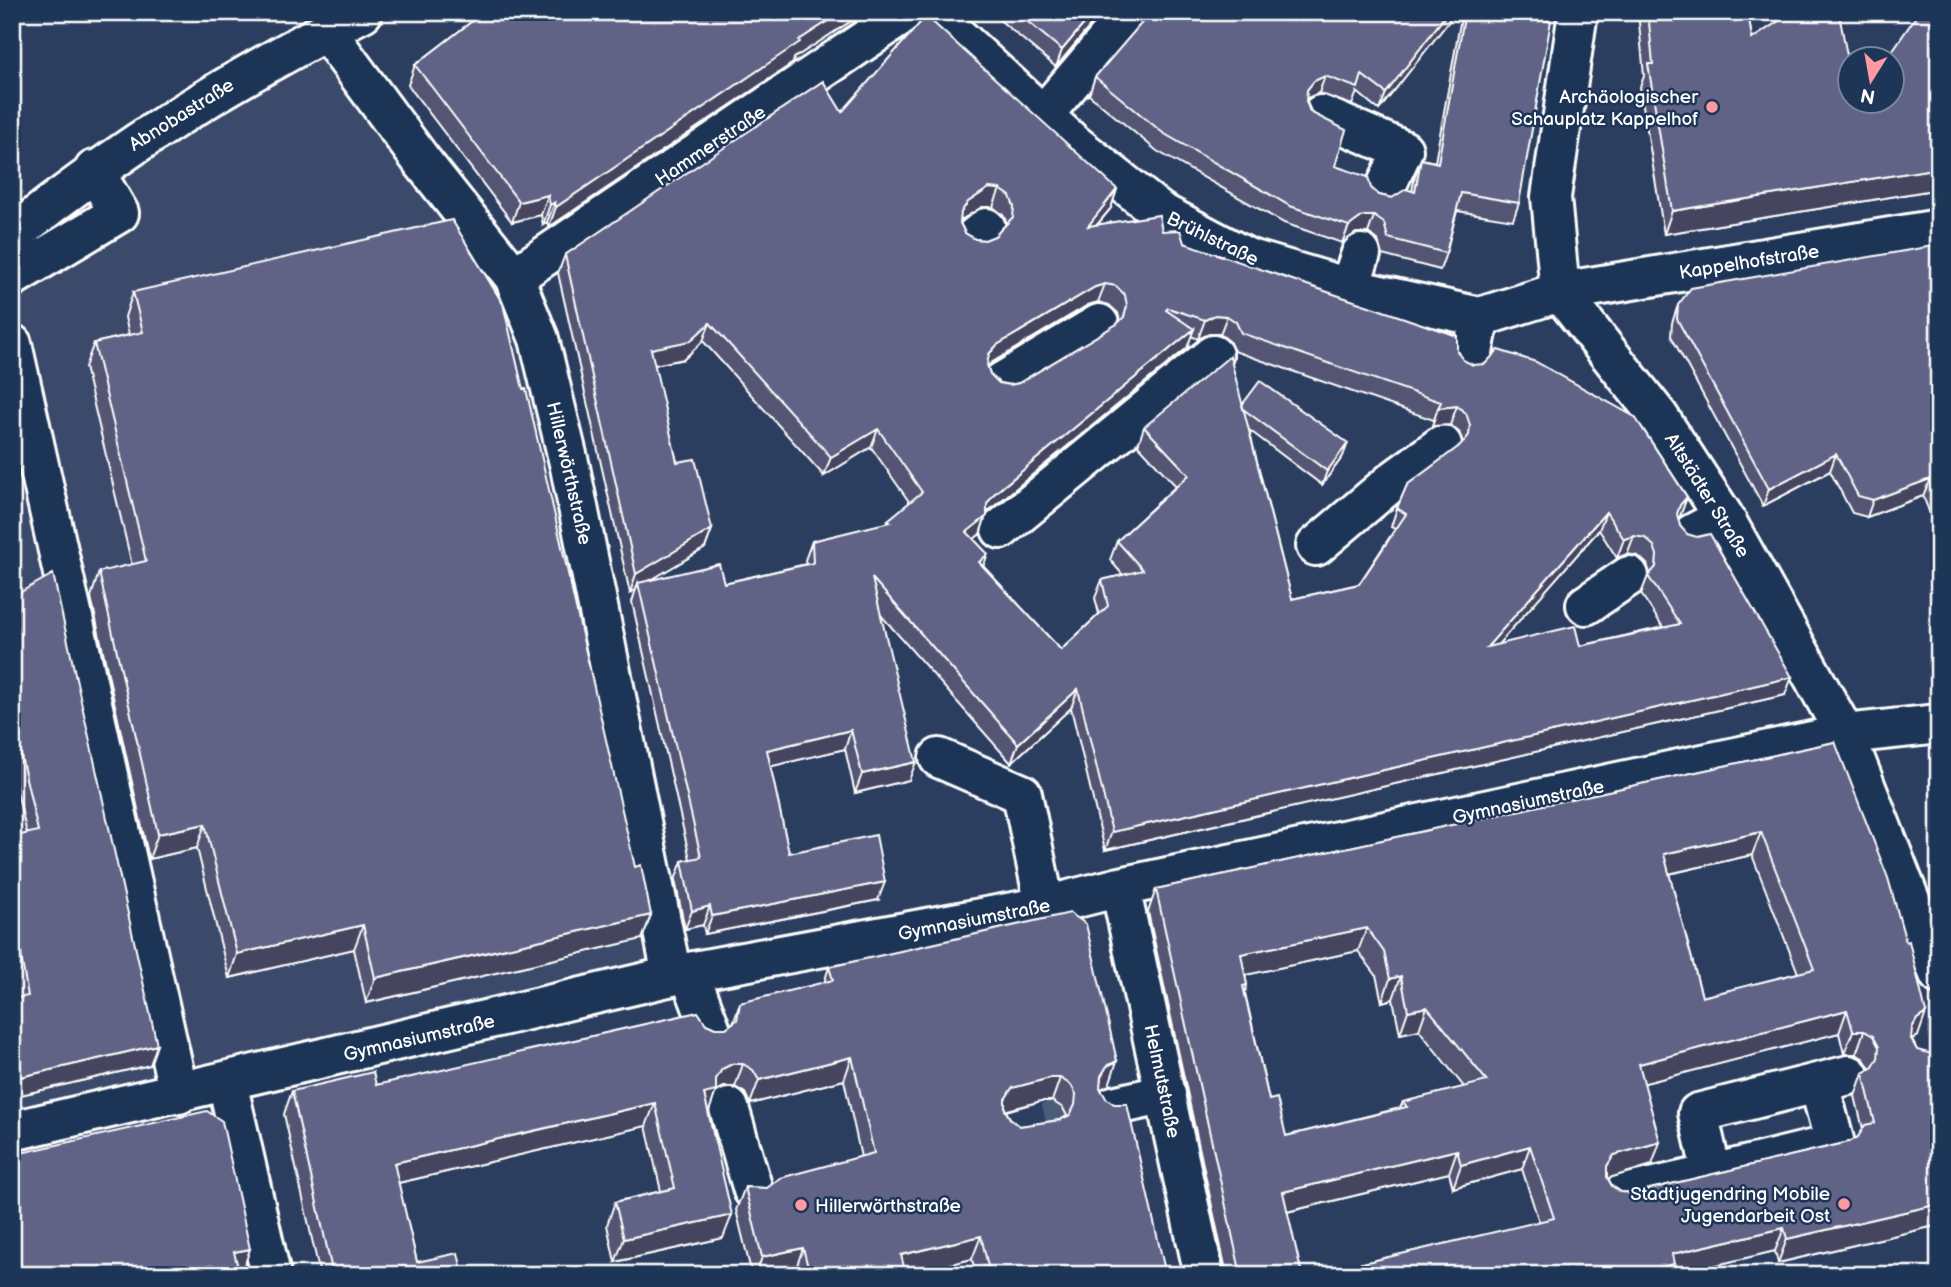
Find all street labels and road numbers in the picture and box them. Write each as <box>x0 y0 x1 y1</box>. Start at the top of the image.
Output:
street label: Abnobastraße <box>125 74 239 157</box>
street label: Hammerstraße <box>651 101 771 192</box>
street label: Brühlstraße <box>1163 207 1262 272</box>
street label: Kappelhofstraße <box>1678 240 1821 285</box>
street label: Hillerwörthstraße <box>541 400 596 547</box>
street label: Altstädter Straße <box>1659 429 1754 562</box>
street label: Gymnasiumstraße <box>1450 775 1606 830</box>
street label: Gymnasiumstraße <box>896 894 1052 947</box>
street label: Gymnasiumstraße <box>341 1010 497 1067</box>
street label: Helmutstraße <box>1138 1022 1185 1140</box>

